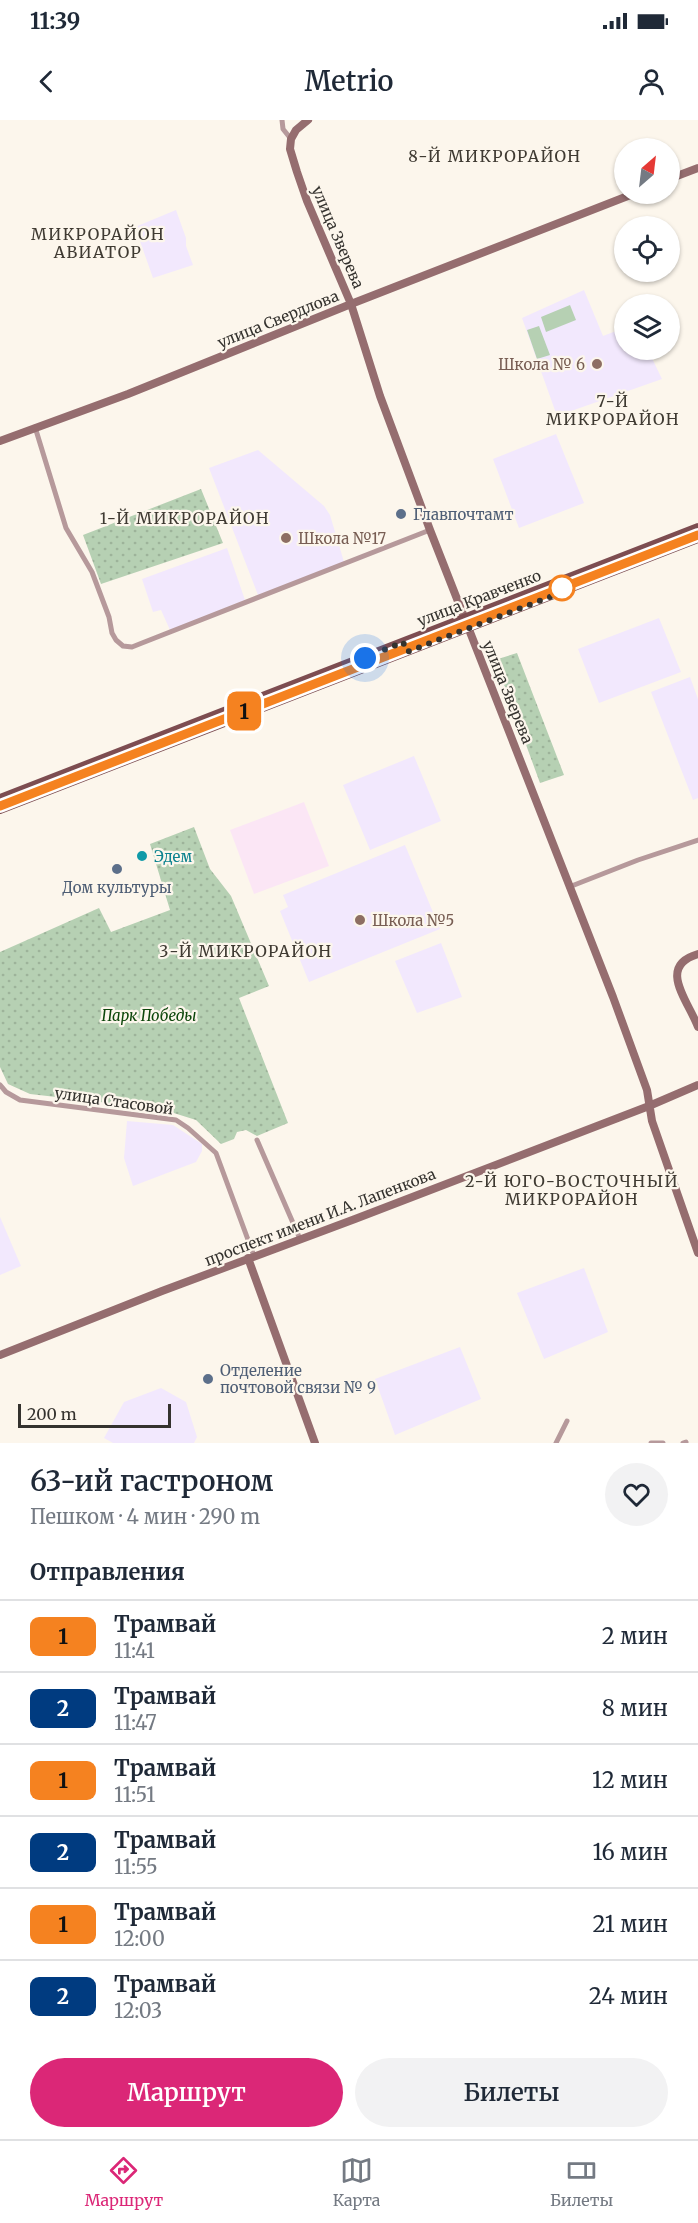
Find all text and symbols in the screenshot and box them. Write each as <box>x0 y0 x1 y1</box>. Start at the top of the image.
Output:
text: 11:39 <box>30 7 80 35</box>
text: Metrio <box>305 64 393 98</box>
icon: back <box>30 65 63 98</box>
icon: person <box>635 65 668 98</box>
north arrow <box>614 138 680 204</box>
map controls <box>614 138 680 360</box>
district label: 8-Й МИКРОРАЙОН <box>408 146 582 166</box>
street label: улица Зверева <box>308 183 368 291</box>
button: locate <box>614 216 680 282</box>
district label: МИКРОРАЙОН АВИАТОР <box>31 224 165 262</box>
street label: улица Свердлова <box>215 286 341 352</box>
button: layers <box>614 294 680 360</box>
place label: Школа № 6 <box>498 355 585 374</box>
marker: Школа № 6 <box>590 357 604 371</box>
district label: 7-Й МИКРОРАЙОН <box>546 391 680 429</box>
place label: Главпочтамт <box>413 505 514 524</box>
marker: Главпочтамт <box>394 507 408 521</box>
district label: 1-Й МИКРОРАЙОН <box>100 508 270 528</box>
place label: Школа №17 <box>298 529 386 548</box>
marker: Школа №17 <box>279 531 293 545</box>
street label: улица Кравченко <box>414 566 544 630</box>
unlabelled marker <box>549 575 575 601</box>
street label: улица Зверева <box>479 638 537 746</box>
your location <box>350 643 380 673</box>
line badge: 1 <box>224 692 264 730</box>
text: 1 <box>239 698 249 725</box>
place label: Эдем <box>154 847 192 866</box>
marker: Эдем <box>135 849 149 863</box>
marker: Дом культуры <box>110 862 124 876</box>
place label: Дом культуры <box>62 878 172 897</box>
place label: Школа №5 <box>372 911 454 930</box>
marker: Школа №5 <box>353 913 367 927</box>
district label: 3-Й МИКРОРАЙОН <box>159 941 333 961</box>
park label: Парк Победы <box>101 1006 197 1025</box>
street label: улица Стасовой <box>53 1083 175 1119</box>
street label: проспект имени И.А. Лапенкова <box>202 1164 438 1270</box>
district label: 2-Й ЮГО-ВОСТОЧНЫЙ МИКРОРАЙОН <box>465 1171 679 1209</box>
place label: Отделение почтовой связи № 9 <box>220 1361 376 1397</box>
marker: Отделение почтовой связи № 9 <box>201 1372 215 1386</box>
scale bar <box>18 1401 171 1428</box>
text: 200 m <box>27 1404 77 1424</box>
text: 63-ий гастроном <box>30 1463 273 1499</box>
button: heart <box>605 1463 668 1526</box>
text: Пешком · 4 мин · 290 m <box>30 1504 260 1529</box>
text: Отправления <box>30 1558 185 1586</box>
text: Трамвай <box>114 1610 216 1638</box>
text: 2 мин <box>602 1622 668 1650</box>
text: 1 <box>58 1623 68 1650</box>
text: 11:41 <box>114 1638 155 1663</box>
text: Трамвай <box>114 1682 216 1710</box>
text: 8 мин <box>602 1694 668 1722</box>
text: 2 <box>57 1695 69 1722</box>
text: 11:47 <box>114 1710 157 1735</box>
text: Трамвай <box>114 1754 216 1782</box>
text: 12 мин <box>592 1766 668 1794</box>
text: 1 <box>58 1767 68 1794</box>
text: 11:51 <box>114 1782 155 1807</box>
text: Трамвай <box>114 1826 216 1854</box>
text: 16 мин <box>592 1838 668 1866</box>
text: 2 <box>57 1839 69 1866</box>
text: 11:55 <box>114 1854 158 1879</box>
text: Трамвай <box>114 1898 216 1926</box>
text: 21 мин <box>592 1910 668 1938</box>
text: 1 <box>58 1911 68 1938</box>
text: 12:00 <box>114 1926 165 1951</box>
text: Трамвай <box>114 1970 216 1998</box>
text: 24 мин <box>589 1982 668 2010</box>
text: 2 <box>57 1983 69 2010</box>
text: 12:03 <box>114 1998 162 2023</box>
button: Маршрут <box>30 2058 343 2127</box>
button: Билеты <box>355 2058 668 2127</box>
tab: Маршрут <box>85 2154 163 2210</box>
tab: Карта <box>333 2154 380 2210</box>
tab: Билеты <box>550 2154 613 2210</box>

